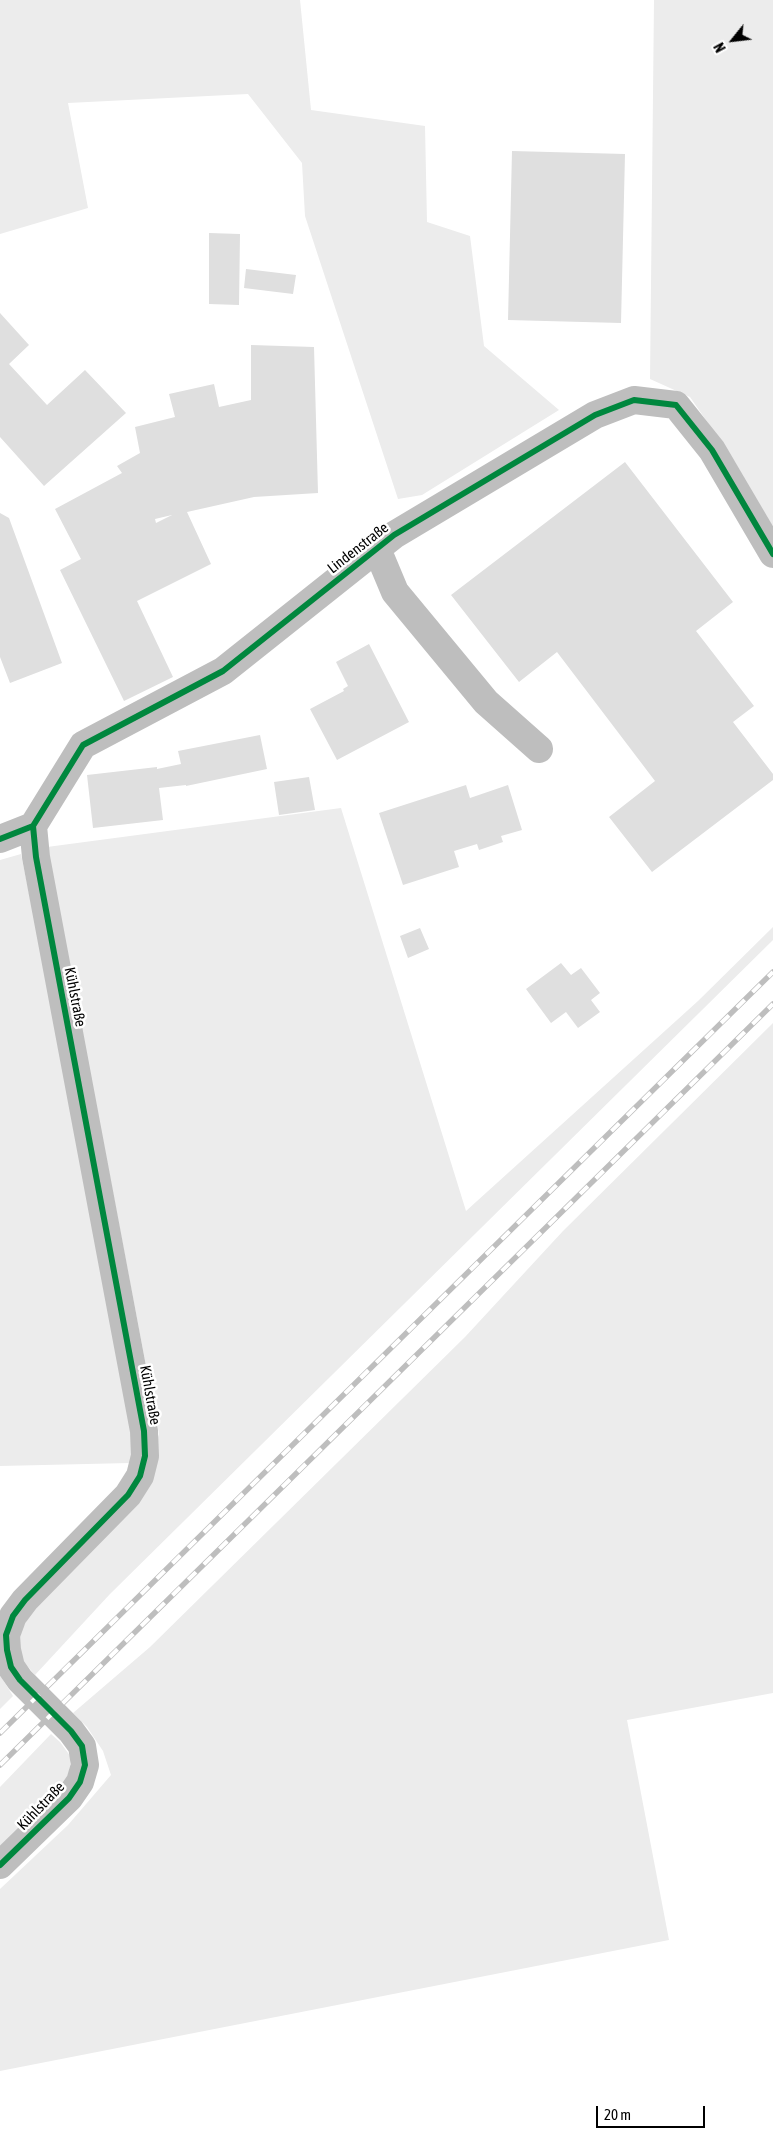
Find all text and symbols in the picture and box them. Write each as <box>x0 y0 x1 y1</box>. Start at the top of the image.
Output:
north arrow <box>708 15 758 65</box>
text: N <box>711 40 729 55</box>
street label: Lindenstraße <box>324 519 392 577</box>
street label: Kühlstraße <box>60 966 90 1028</box>
street label: Kühlstraße <box>136 1364 164 1426</box>
street label: Kühlstraße <box>14 1778 68 1834</box>
scale bar <box>598 2096 707 2128</box>
text: 20 m <box>604 2106 631 2123</box>

